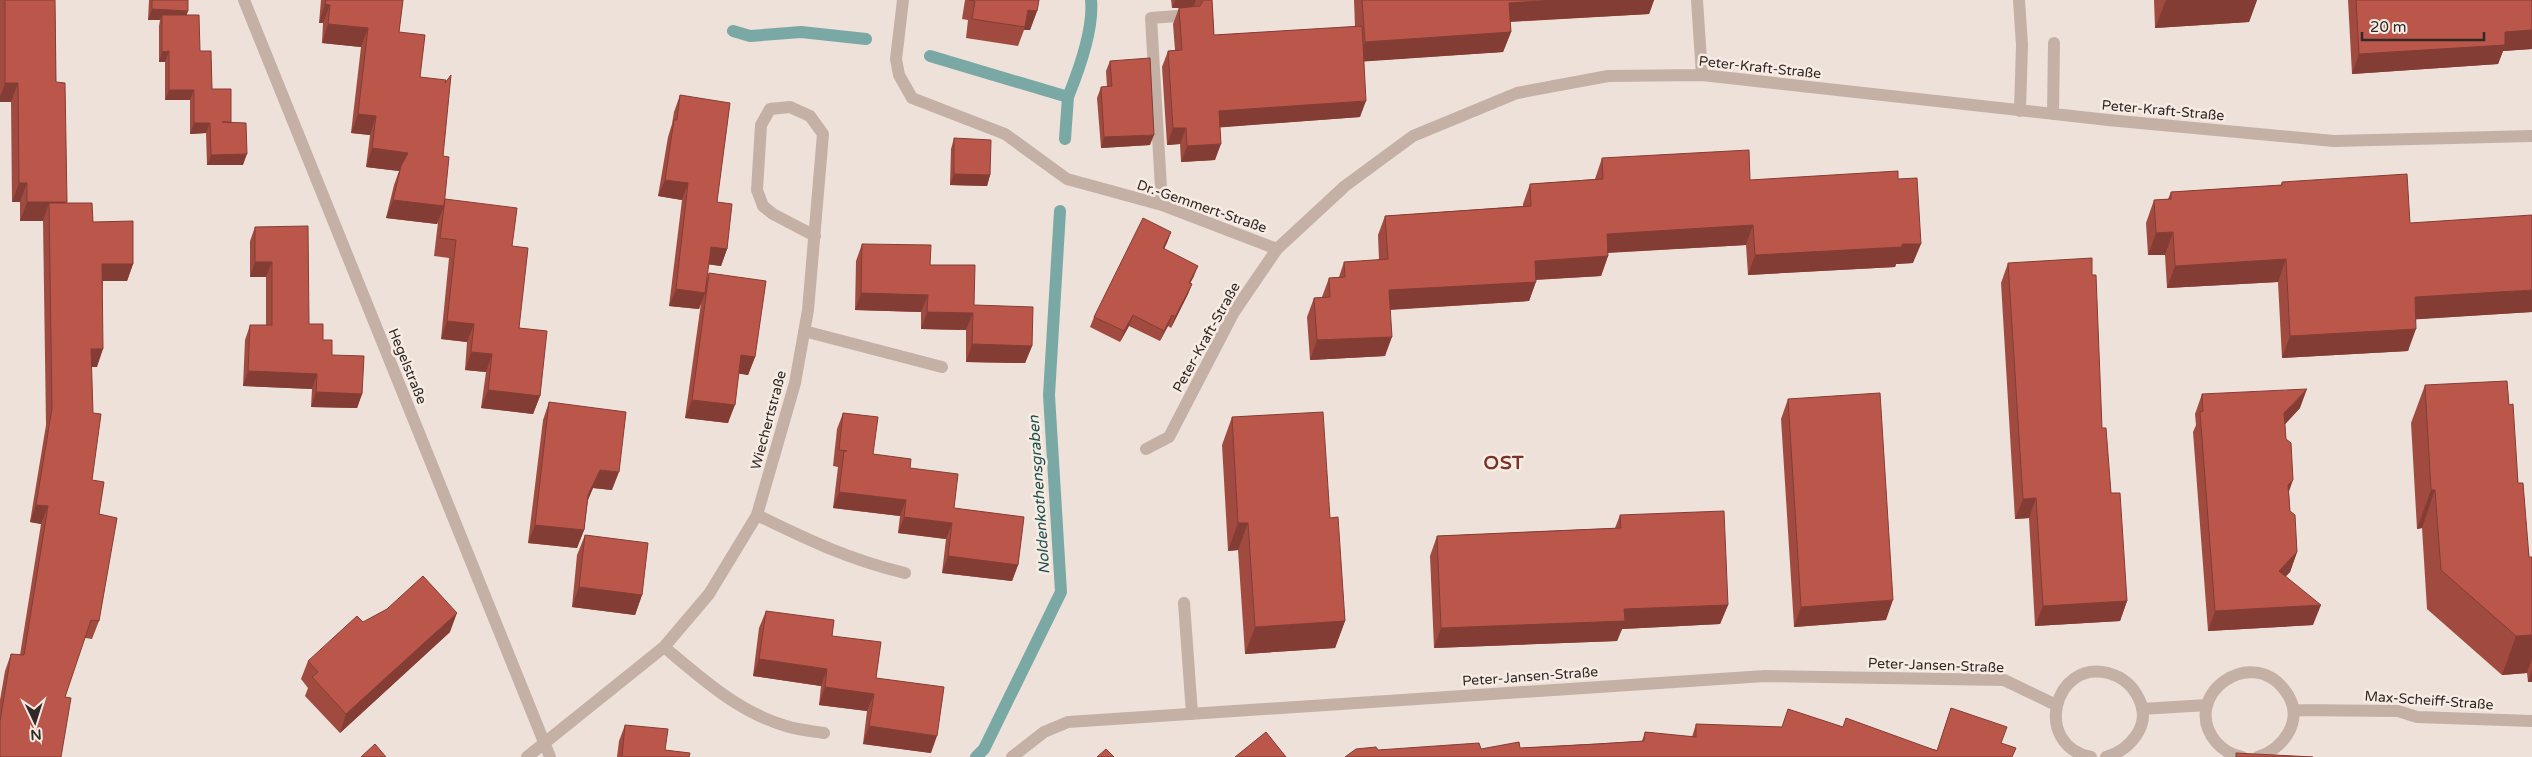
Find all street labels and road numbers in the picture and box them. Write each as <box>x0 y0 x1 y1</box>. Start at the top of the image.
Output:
street label: Peter-Kraft-Straße <box>1698 53 1822 82</box>
street label: Peter-Kraft-Straße <box>2101 97 2225 124</box>
street label: Dr.-Gemmert-Straße <box>1135 176 1269 237</box>
street label: Peter-Kraft-Straße <box>1169 279 1244 395</box>
street label: Hegelstraße <box>385 326 430 407</box>
street label: Wiechertstraße <box>747 369 790 471</box>
street label: Peter-Jansen-Straße <box>1868 655 2004 676</box>
street label: Peter-Jansen-Straße <box>1461 663 1599 690</box>
street label: Max-Scheiff-Straße <box>2364 688 2494 713</box>

